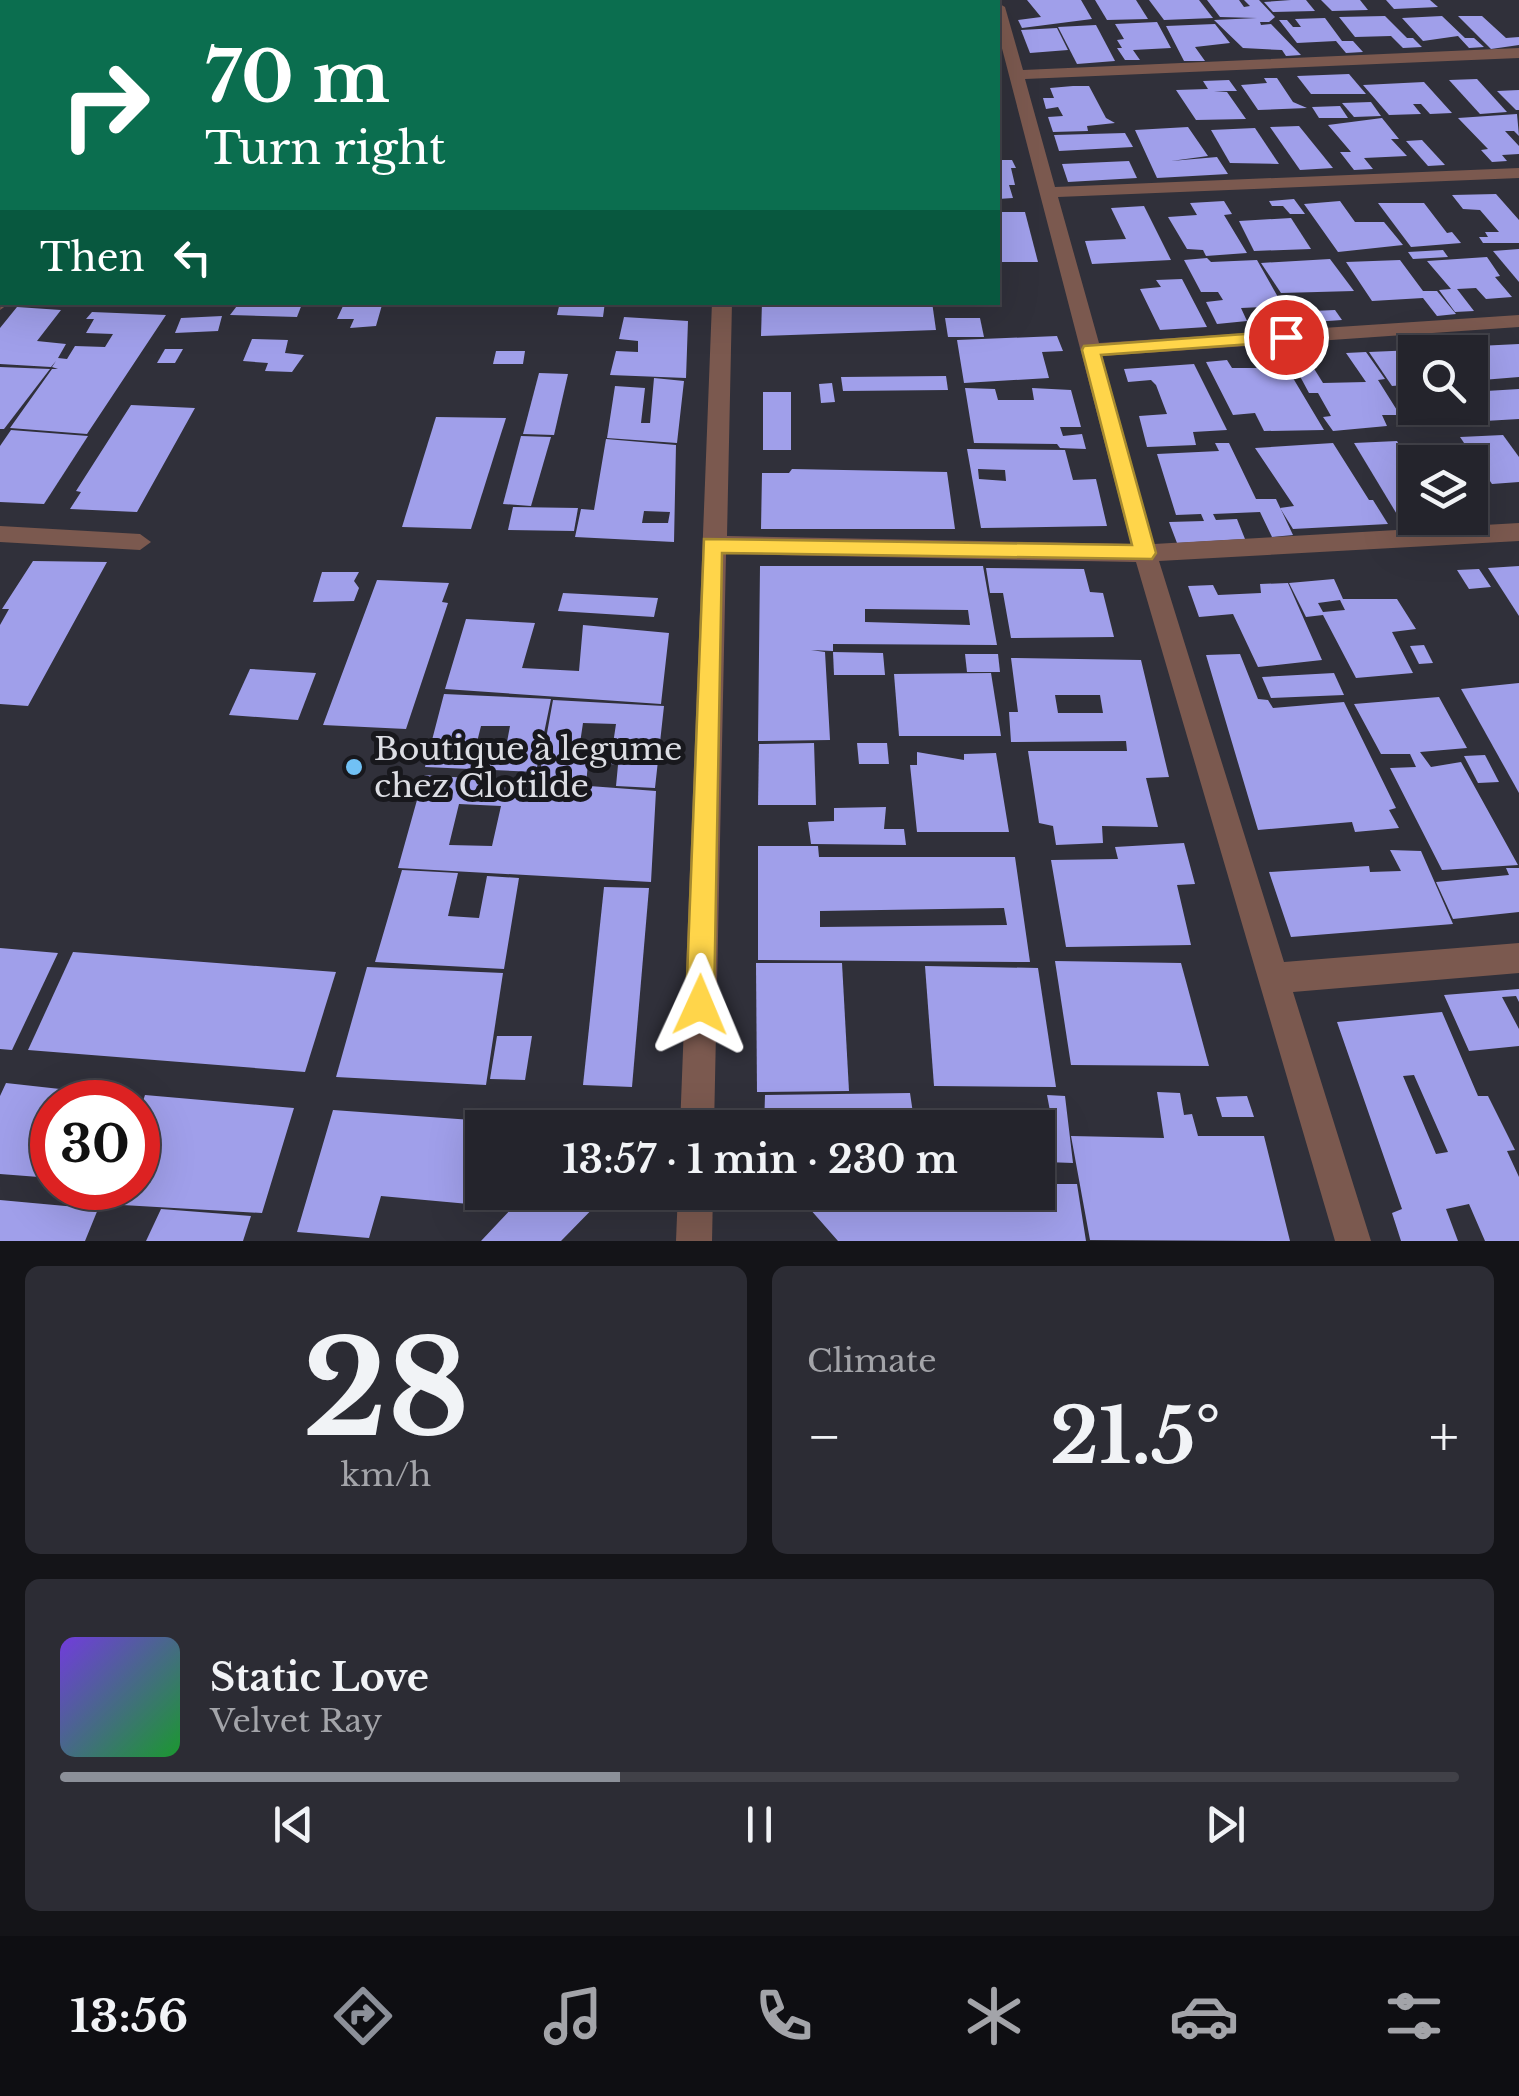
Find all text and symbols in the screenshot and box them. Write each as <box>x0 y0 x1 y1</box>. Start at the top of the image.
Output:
text: 70 m <box>205 34 390 121</box>
icon: right <box>40 40 170 170</box>
text: Turn right <box>205 120 446 176</box>
icon: left <box>165 230 220 285</box>
text: Then <box>40 234 145 281</box>
pin <box>1244 295 1329 380</box>
icon: arrive <box>1259 310 1314 365</box>
map controls <box>1398 335 1488 535</box>
button: search <box>1398 335 1488 425</box>
button: layers <box>1398 445 1488 535</box>
place label: Boutique à legume chez Clotilde <box>374 729 682 806</box>
marker: Boutique à legume chez Clotilde <box>343 756 365 778</box>
position arrow <box>648 953 752 1057</box>
speed limit sign: 30 <box>30 1080 160 1210</box>
text: 13:57 · 1 min · 230 m <box>562 1136 958 1183</box>
text: 28 <box>302 1309 470 1470</box>
text: Climate <box>807 1341 936 1381</box>
text: 21.5° <box>1050 1390 1221 1483</box>
text: − <box>807 1403 842 1471</box>
text: + <box>1429 1403 1459 1471</box>
text: km/h <box>341 1455 431 1495</box>
text: Static Love <box>210 1654 429 1701</box>
text: Velvet Ray <box>210 1701 382 1741</box>
icon: previous <box>266 1797 321 1852</box>
icon: pause <box>732 1797 787 1852</box>
icon: next <box>1198 1797 1253 1852</box>
icon: directions <box>328 1981 398 2051</box>
icon: music <box>538 1981 608 2051</box>
icon: phone <box>749 1981 819 2051</box>
icon: climate <box>959 1981 1029 2051</box>
icon: car <box>1169 1981 1239 2051</box>
icon: filters <box>1379 1981 1449 2051</box>
text: 13:56 <box>70 1988 188 2044</box>

